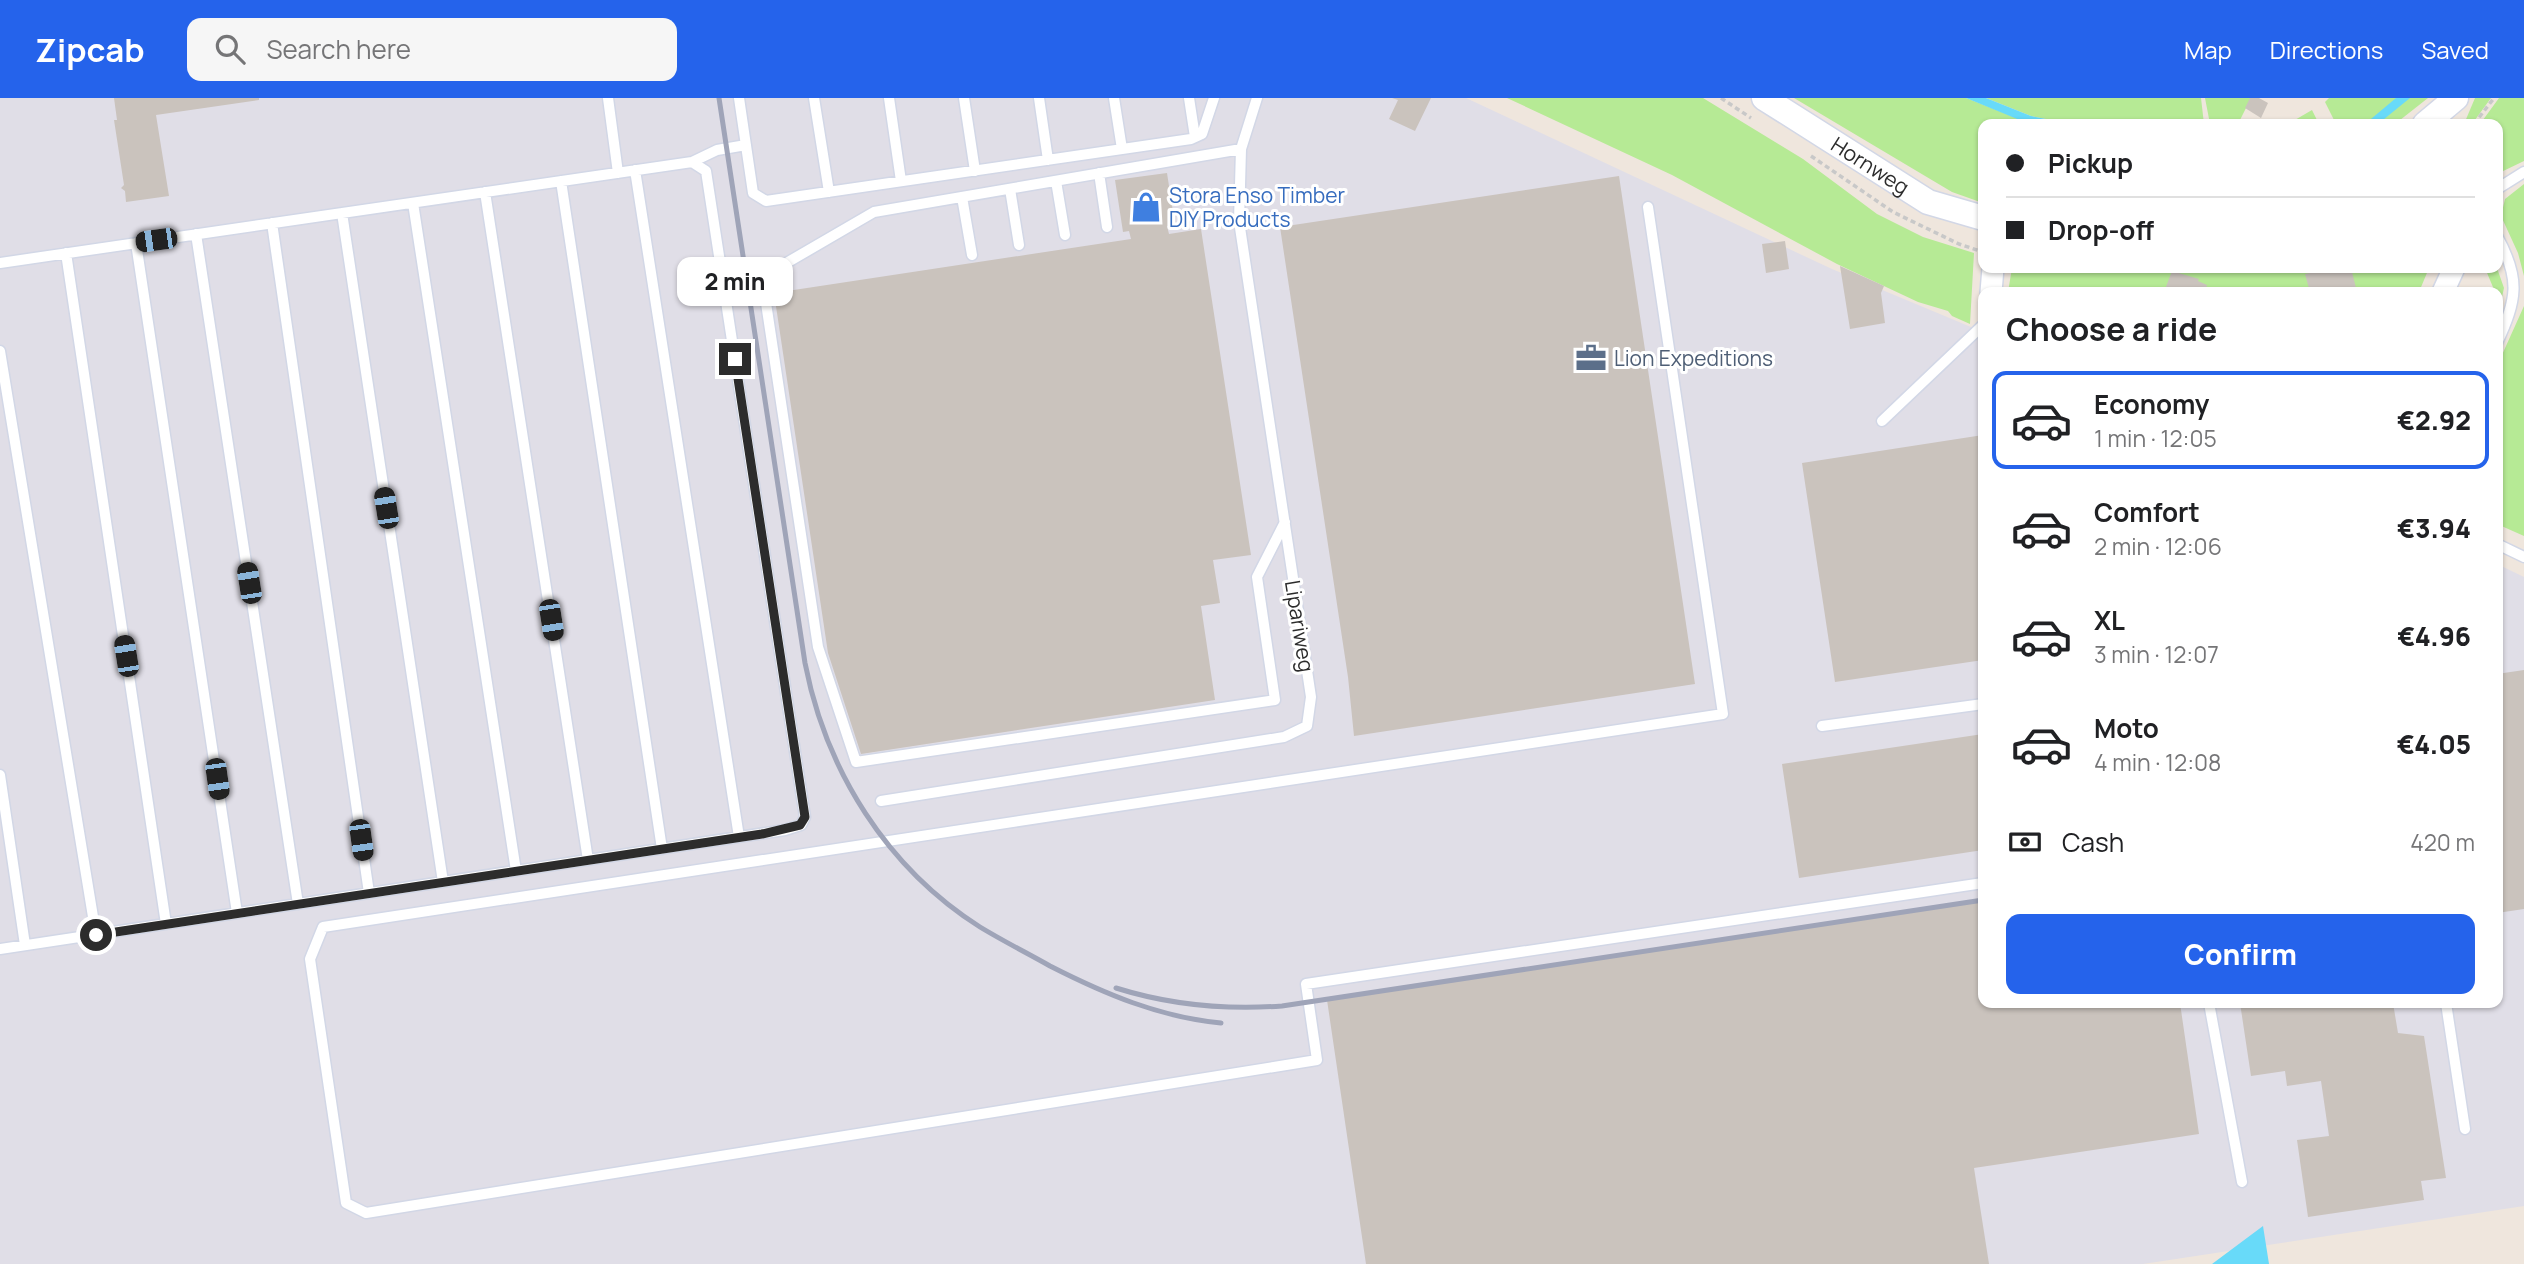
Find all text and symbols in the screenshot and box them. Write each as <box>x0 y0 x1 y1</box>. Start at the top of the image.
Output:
search box <box>187 18 677 81</box>
text: Zipcab <box>35 27 145 72</box>
icon: search <box>211 30 249 68</box>
text: Search here <box>267 31 411 67</box>
text: Map <box>2184 33 2232 66</box>
text: Directions <box>2270 33 2383 66</box>
text: Saved <box>2421 33 2489 66</box>
street label: Hornweg <box>1826 130 1915 201</box>
text: Pickup <box>2048 145 2133 181</box>
place label: Stora Enso Timber DIY Products <box>1169 181 1345 233</box>
shop icon: Stora Enso Timber DIY Products <box>1129 190 1163 224</box>
text: Drop-off <box>2048 212 2154 248</box>
car <box>134 227 179 253</box>
callout: 2 min <box>677 258 793 306</box>
text: 2 min <box>705 265 766 297</box>
text: Choose a ride <box>2006 307 2217 351</box>
office icon: Lion Expeditions <box>1574 341 1608 375</box>
route end <box>719 343 751 375</box>
place label: Lion Expeditions <box>1614 344 1773 372</box>
text: Economy <box>2094 386 2209 422</box>
icon: car <box>2010 389 2073 452</box>
text: €2.92 <box>2397 402 2471 438</box>
text: 1 min · 12:05 <box>2094 422 2217 454</box>
car <box>373 486 400 530</box>
text: Comfort <box>2094 494 2200 530</box>
icon: car <box>2010 497 2073 560</box>
text: €3.94 <box>2397 510 2471 546</box>
text: 2 min · 12:06 <box>2094 530 2222 562</box>
car <box>236 561 263 605</box>
street label: Lipariweg <box>1279 578 1321 674</box>
car <box>538 598 565 642</box>
text: XL <box>2094 602 2125 638</box>
icon: car <box>2010 605 2073 668</box>
text: €4.96 <box>2397 618 2471 654</box>
car <box>113 634 140 678</box>
text: 3 min · 12:07 <box>2094 638 2219 670</box>
text: Moto <box>2094 710 2159 746</box>
icon: car <box>2010 713 2073 776</box>
text: €4.05 <box>2397 726 2471 762</box>
text: 4 min · 12:08 <box>2094 746 2221 778</box>
car <box>204 757 231 801</box>
car <box>348 818 375 862</box>
icon: cash <box>2006 823 2044 861</box>
text: Cash <box>2062 824 2124 860</box>
text: 420 m <box>2410 826 2475 858</box>
button: Confirm <box>2006 914 2475 994</box>
route start <box>80 919 112 951</box>

